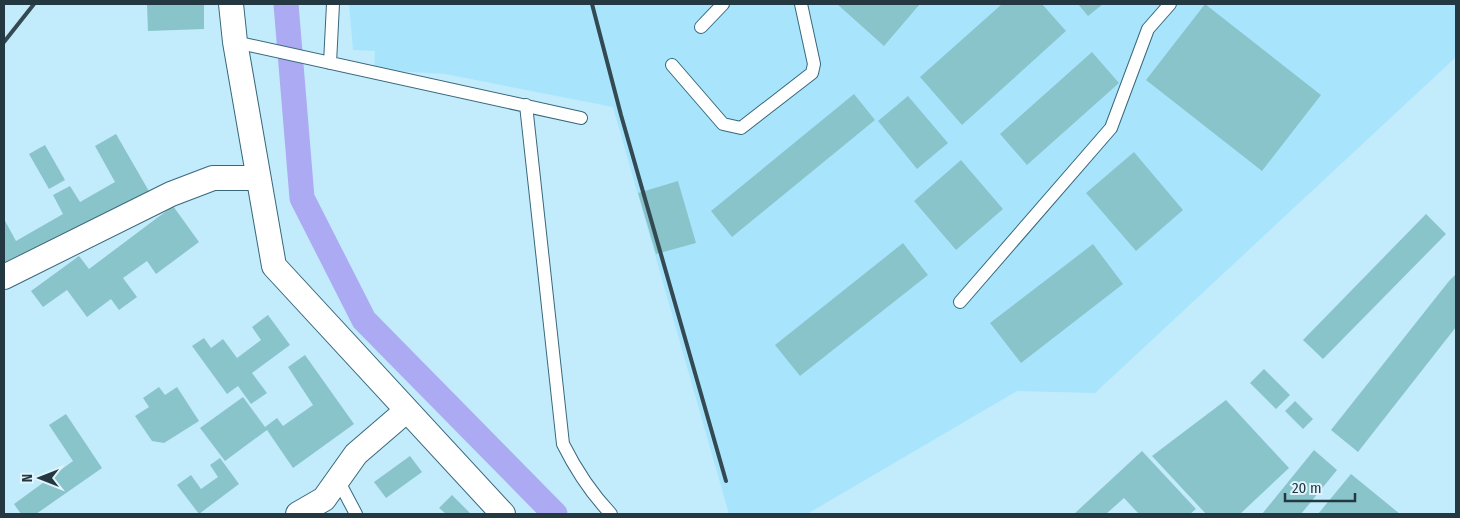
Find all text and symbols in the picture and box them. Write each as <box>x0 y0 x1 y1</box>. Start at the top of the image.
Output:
north arrow <box>15 453 65 503</box>
scale bar <box>1285 470 1355 502</box>
text: N <box>19 474 36 482</box>
text: 20 m <box>1292 479 1322 497</box>

